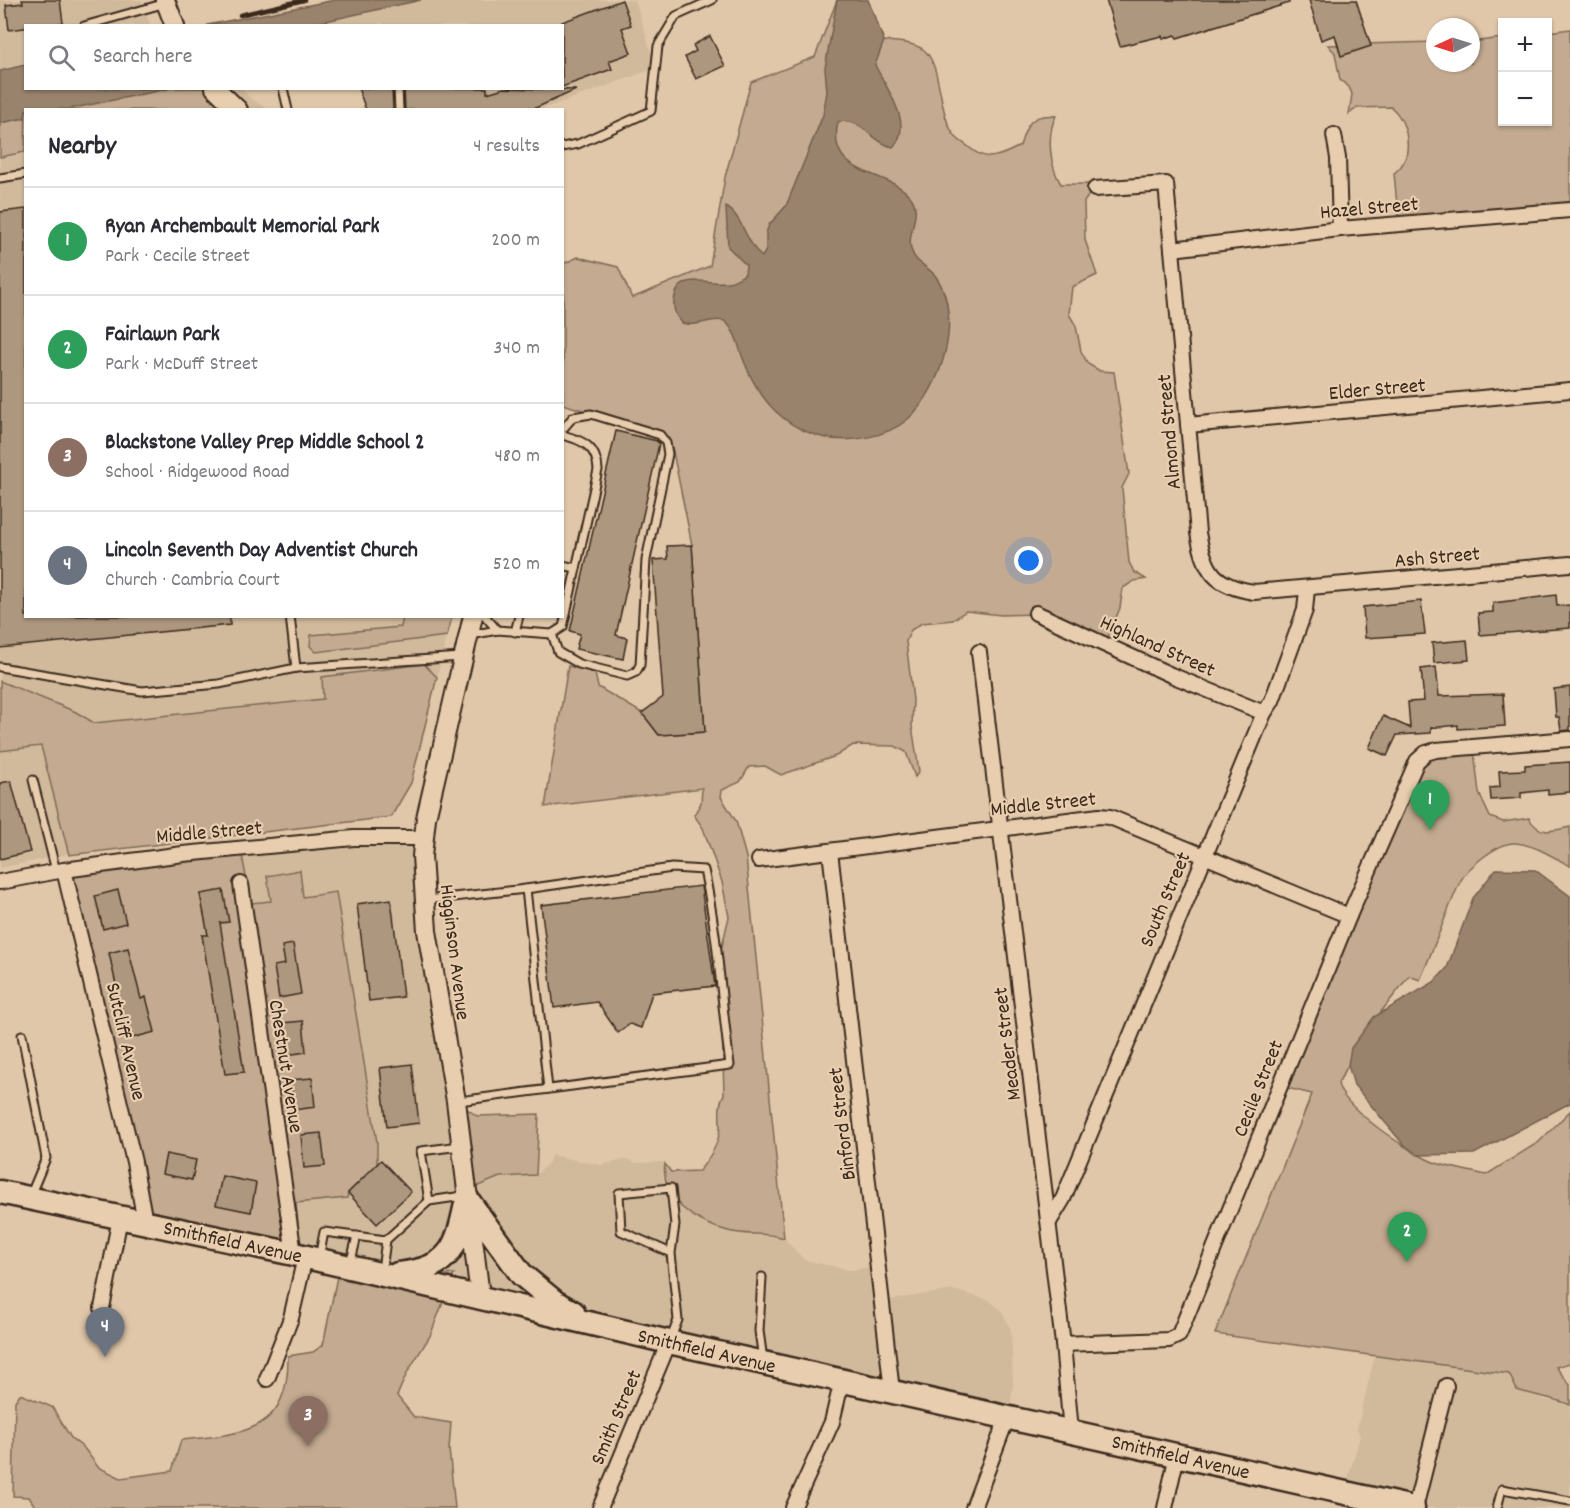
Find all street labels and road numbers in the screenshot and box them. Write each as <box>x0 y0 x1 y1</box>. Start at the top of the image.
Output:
street label: Hazel Street <box>1319 191 1420 229</box>
street label: Elder Street <box>1328 372 1427 410</box>
street label: Almond Street <box>1151 373 1191 491</box>
street label: Ash Street <box>1393 540 1482 578</box>
street label: Highland Street <box>1094 609 1220 687</box>
street label: Middle Street <box>989 786 1098 826</box>
street label: Middle Street <box>155 814 264 854</box>
street label: South Street <box>1133 848 1200 952</box>
street label: Higginson Avenue <box>430 883 476 1022</box>
street label: Sutcliff Avenue <box>96 980 152 1103</box>
street label: Meader Street <box>987 985 1031 1102</box>
street label: Chestnut Avenue <box>259 998 309 1135</box>
street label: Cecile Street <box>1227 1036 1293 1142</box>
street label: Binford Street <box>822 1065 866 1182</box>
street label: Smithfield Avenue <box>160 1215 304 1273</box>
street label: Smithfield Avenue <box>634 1322 778 1383</box>
street label: Smith Street <box>584 1366 651 1470</box>
street label: Smithfield Avenue <box>1108 1428 1252 1489</box>

